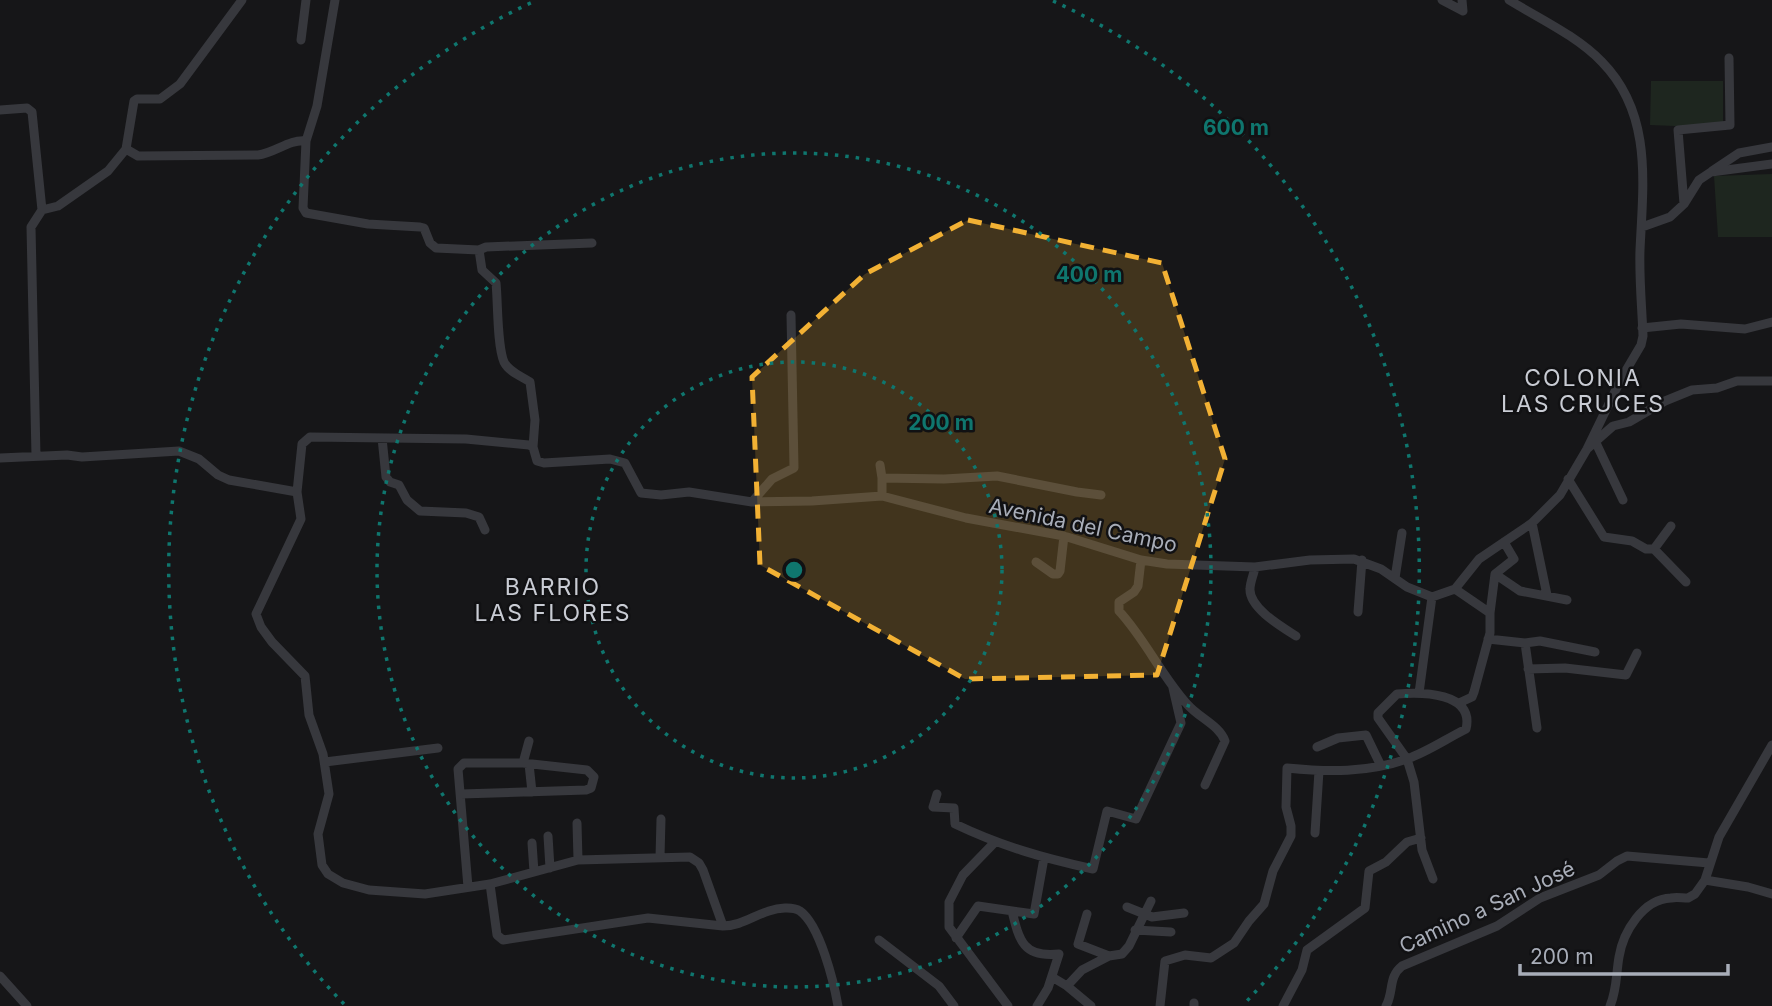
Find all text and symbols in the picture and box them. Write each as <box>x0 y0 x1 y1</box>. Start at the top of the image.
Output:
text: 600 m <box>1203 115 1269 140</box>
text: 400 m <box>1056 262 1122 287</box>
district label: COLONIA LAS CRUCES <box>1501 364 1665 418</box>
text: 200 m <box>908 410 974 435</box>
street label: Avenida del Campo <box>987 493 1179 557</box>
centre of rings <box>782 558 806 582</box>
district label: BARRIO LAS FLORES <box>474 573 632 627</box>
street label: Camino a San José <box>1395 855 1579 959</box>
scale bar <box>1520 932 1728 976</box>
text: 200 m <box>1530 944 1594 969</box>

